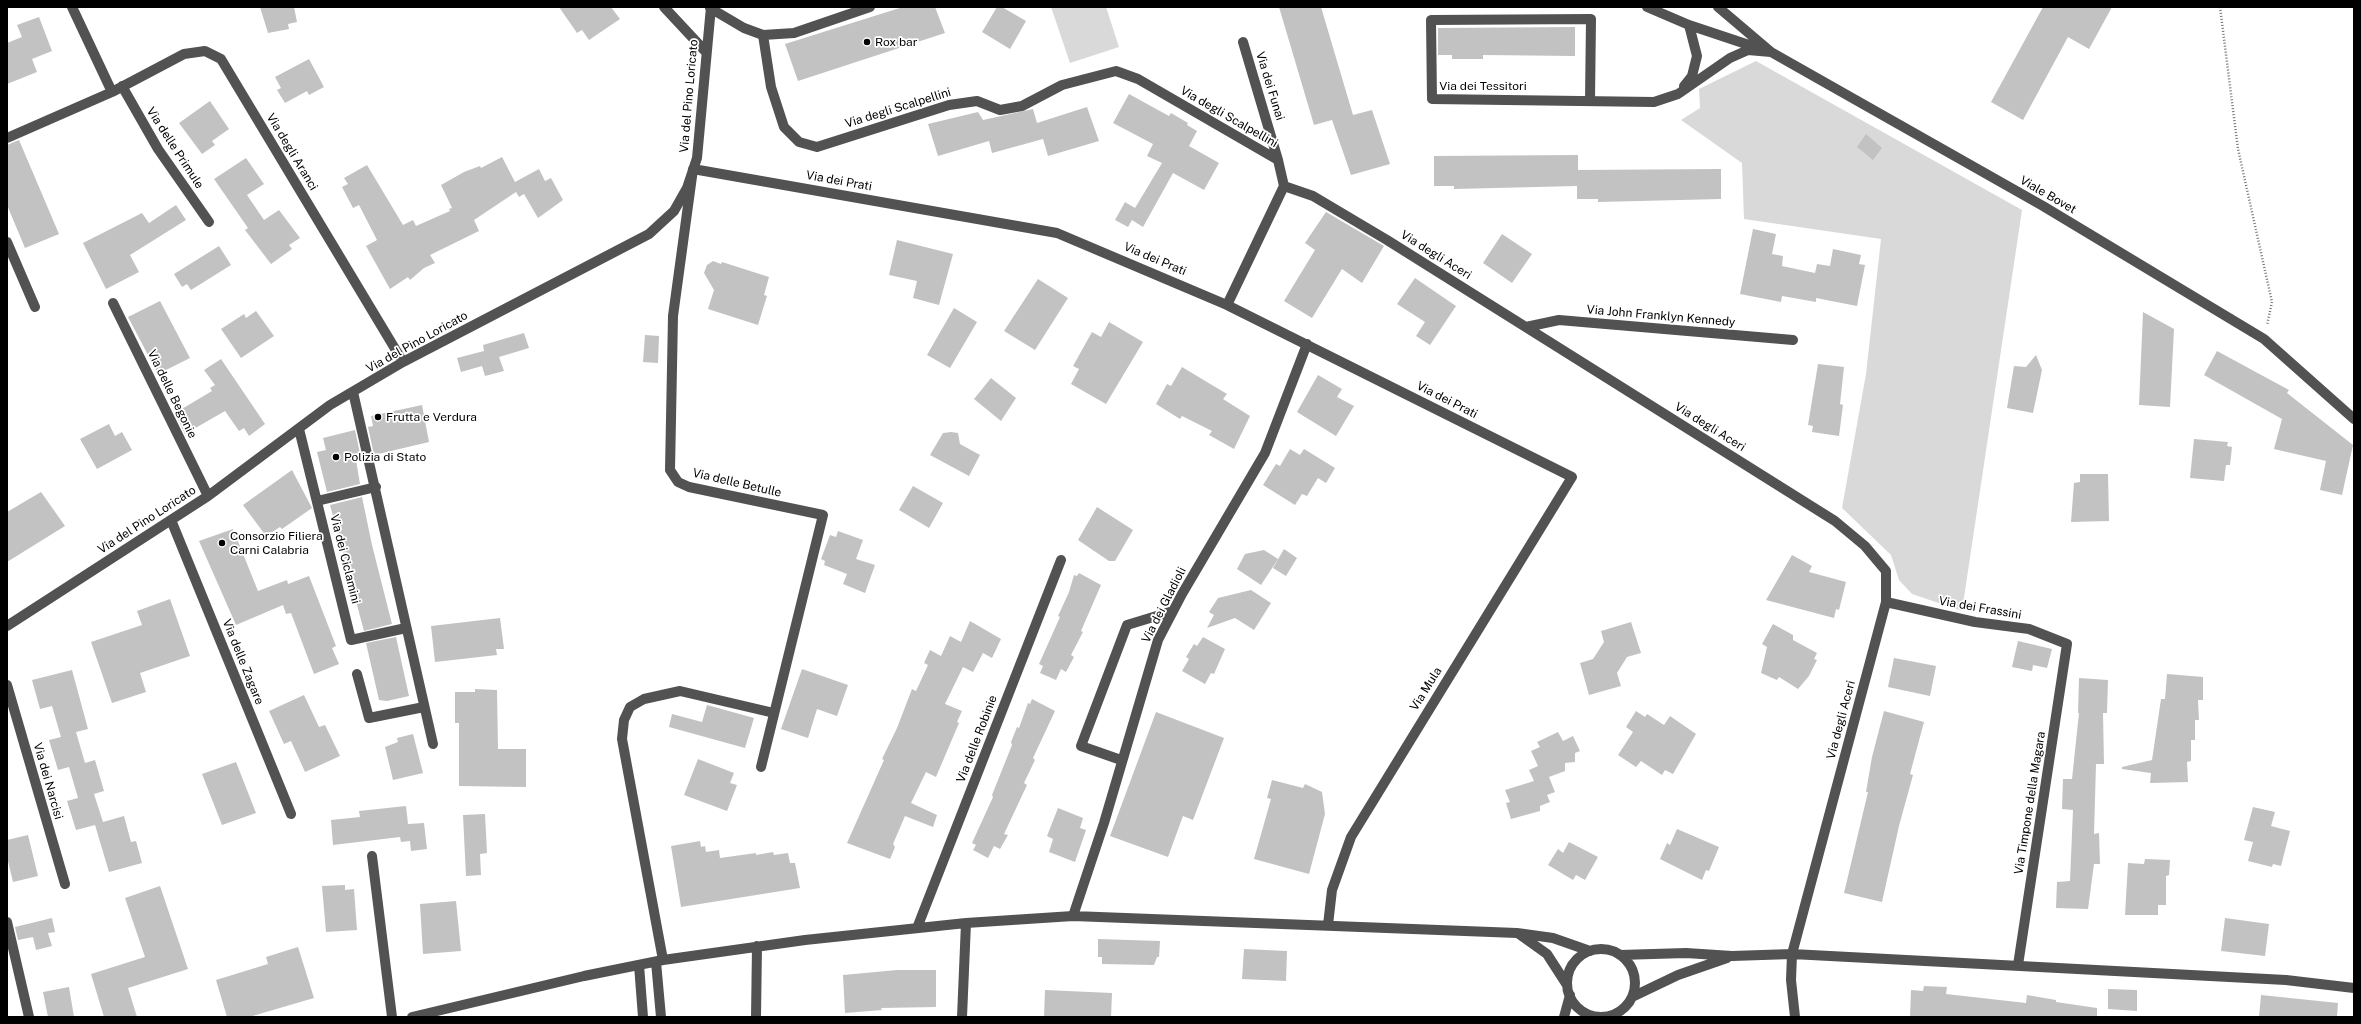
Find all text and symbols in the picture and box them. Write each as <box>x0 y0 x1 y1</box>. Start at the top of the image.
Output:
place label: Rox bar <box>875 35 917 49</box>
marker: Rox bar <box>862 37 872 47</box>
street label: Via del Pino Loricato <box>677 39 701 153</box>
street label: Via dei Funai <box>1253 50 1287 122</box>
street label: Via dei Tessitori <box>1439 79 1527 93</box>
street label: Via degli Scalpellini <box>1178 83 1280 151</box>
street label: Via degli Scalpellini <box>843 85 953 131</box>
street label: Via delle Primule <box>143 105 207 191</box>
street label: Via degli Aranci <box>263 111 321 193</box>
street label: Via dei Prati <box>805 168 873 194</box>
street label: Viale Bovet <box>2017 173 2079 217</box>
street label: Via degli Aceri <box>1398 228 1474 282</box>
street label: Via dei Prati <box>1122 239 1188 279</box>
street label: Via John Franklyn Kennedy <box>1586 302 1736 330</box>
street label: Via del Pino Loricato <box>364 308 470 376</box>
street label: Via delle Begonie <box>144 347 200 441</box>
street label: Via dei Prati <box>1414 378 1480 422</box>
street label: Via degli Aceri <box>1672 400 1748 454</box>
place label: Frutta e Verdura <box>386 410 477 424</box>
marker: Frutta e Verdura <box>373 412 383 422</box>
place label: Polizia di Stato <box>344 450 426 464</box>
marker: Polizia di Stato <box>331 452 341 462</box>
street label: Via delle Betulle <box>691 466 783 500</box>
street label: Via del Pino Loricato <box>95 483 199 557</box>
street label: Via dei Ciclamini <box>327 513 363 605</box>
place label: Consorzio Filiera Carni Calabria <box>230 529 323 557</box>
marker: Consorzio Filiera Carni Calabria <box>217 538 227 548</box>
street label: Via dei Gladioli <box>1139 565 1189 645</box>
street label: Via dei Frassini <box>1938 594 2022 622</box>
street label: Via delle Zagare <box>219 617 267 707</box>
street label: Via Mula <box>1407 665 1445 713</box>
street label: Via degli Aceri <box>1824 679 1858 761</box>
street label: Via delle Robinie <box>954 693 1000 785</box>
street label: Via Timpone della Magara <box>2012 731 2048 875</box>
street label: Via dei Narcisi <box>30 741 66 821</box>

